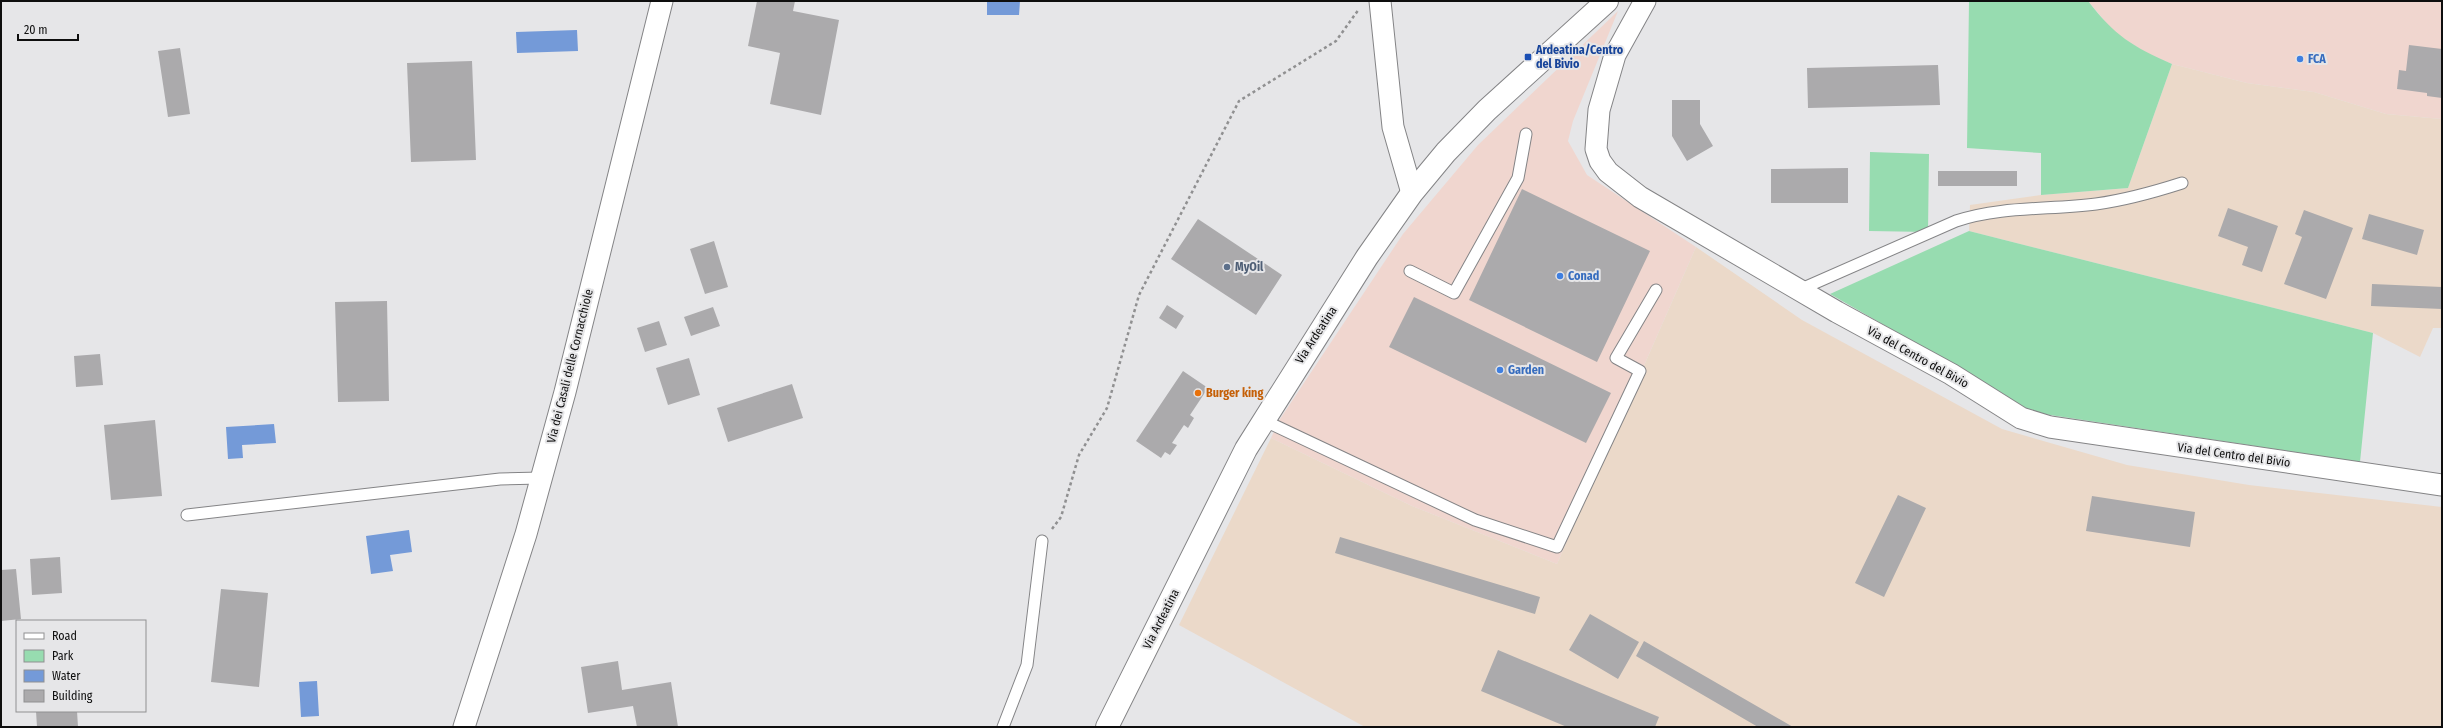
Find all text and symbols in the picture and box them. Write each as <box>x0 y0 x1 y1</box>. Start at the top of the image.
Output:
scale bar <box>18 16 78 42</box>
text: 20 m <box>24 23 48 37</box>
place label: Ardeatina/Centro del Bivio <box>1535 43 1624 71</box>
marker: Ardeatina/Centro del Bivio <box>1523 52 1533 62</box>
place label: FCA <box>2308 52 2326 66</box>
marker: FCA <box>2295 54 2305 64</box>
place label: MyOil <box>1235 260 1264 274</box>
marker: MyOil <box>1222 262 1232 272</box>
place label: Conad <box>1568 269 1599 283</box>
marker: Conad <box>1555 271 1565 281</box>
street label: Via dei Casali delle Cornacchiole <box>544 287 596 444</box>
street label: Via Ardeatina <box>1292 304 1340 366</box>
street label: Via del Centro del Bivio <box>1865 323 1971 391</box>
place label: Garden <box>1508 363 1544 377</box>
marker: Garden <box>1495 365 1505 375</box>
place label: Burger king <box>1206 386 1263 400</box>
marker: Burger king <box>1193 388 1203 398</box>
street label: Via del Centro del Bivio <box>2177 440 2291 470</box>
street label: Via Ardeatina <box>1140 587 1182 651</box>
legend <box>16 620 146 712</box>
text: Road <box>52 629 77 643</box>
text: Park <box>52 649 74 663</box>
text: Water <box>52 669 81 683</box>
text: Building <box>52 689 93 703</box>

